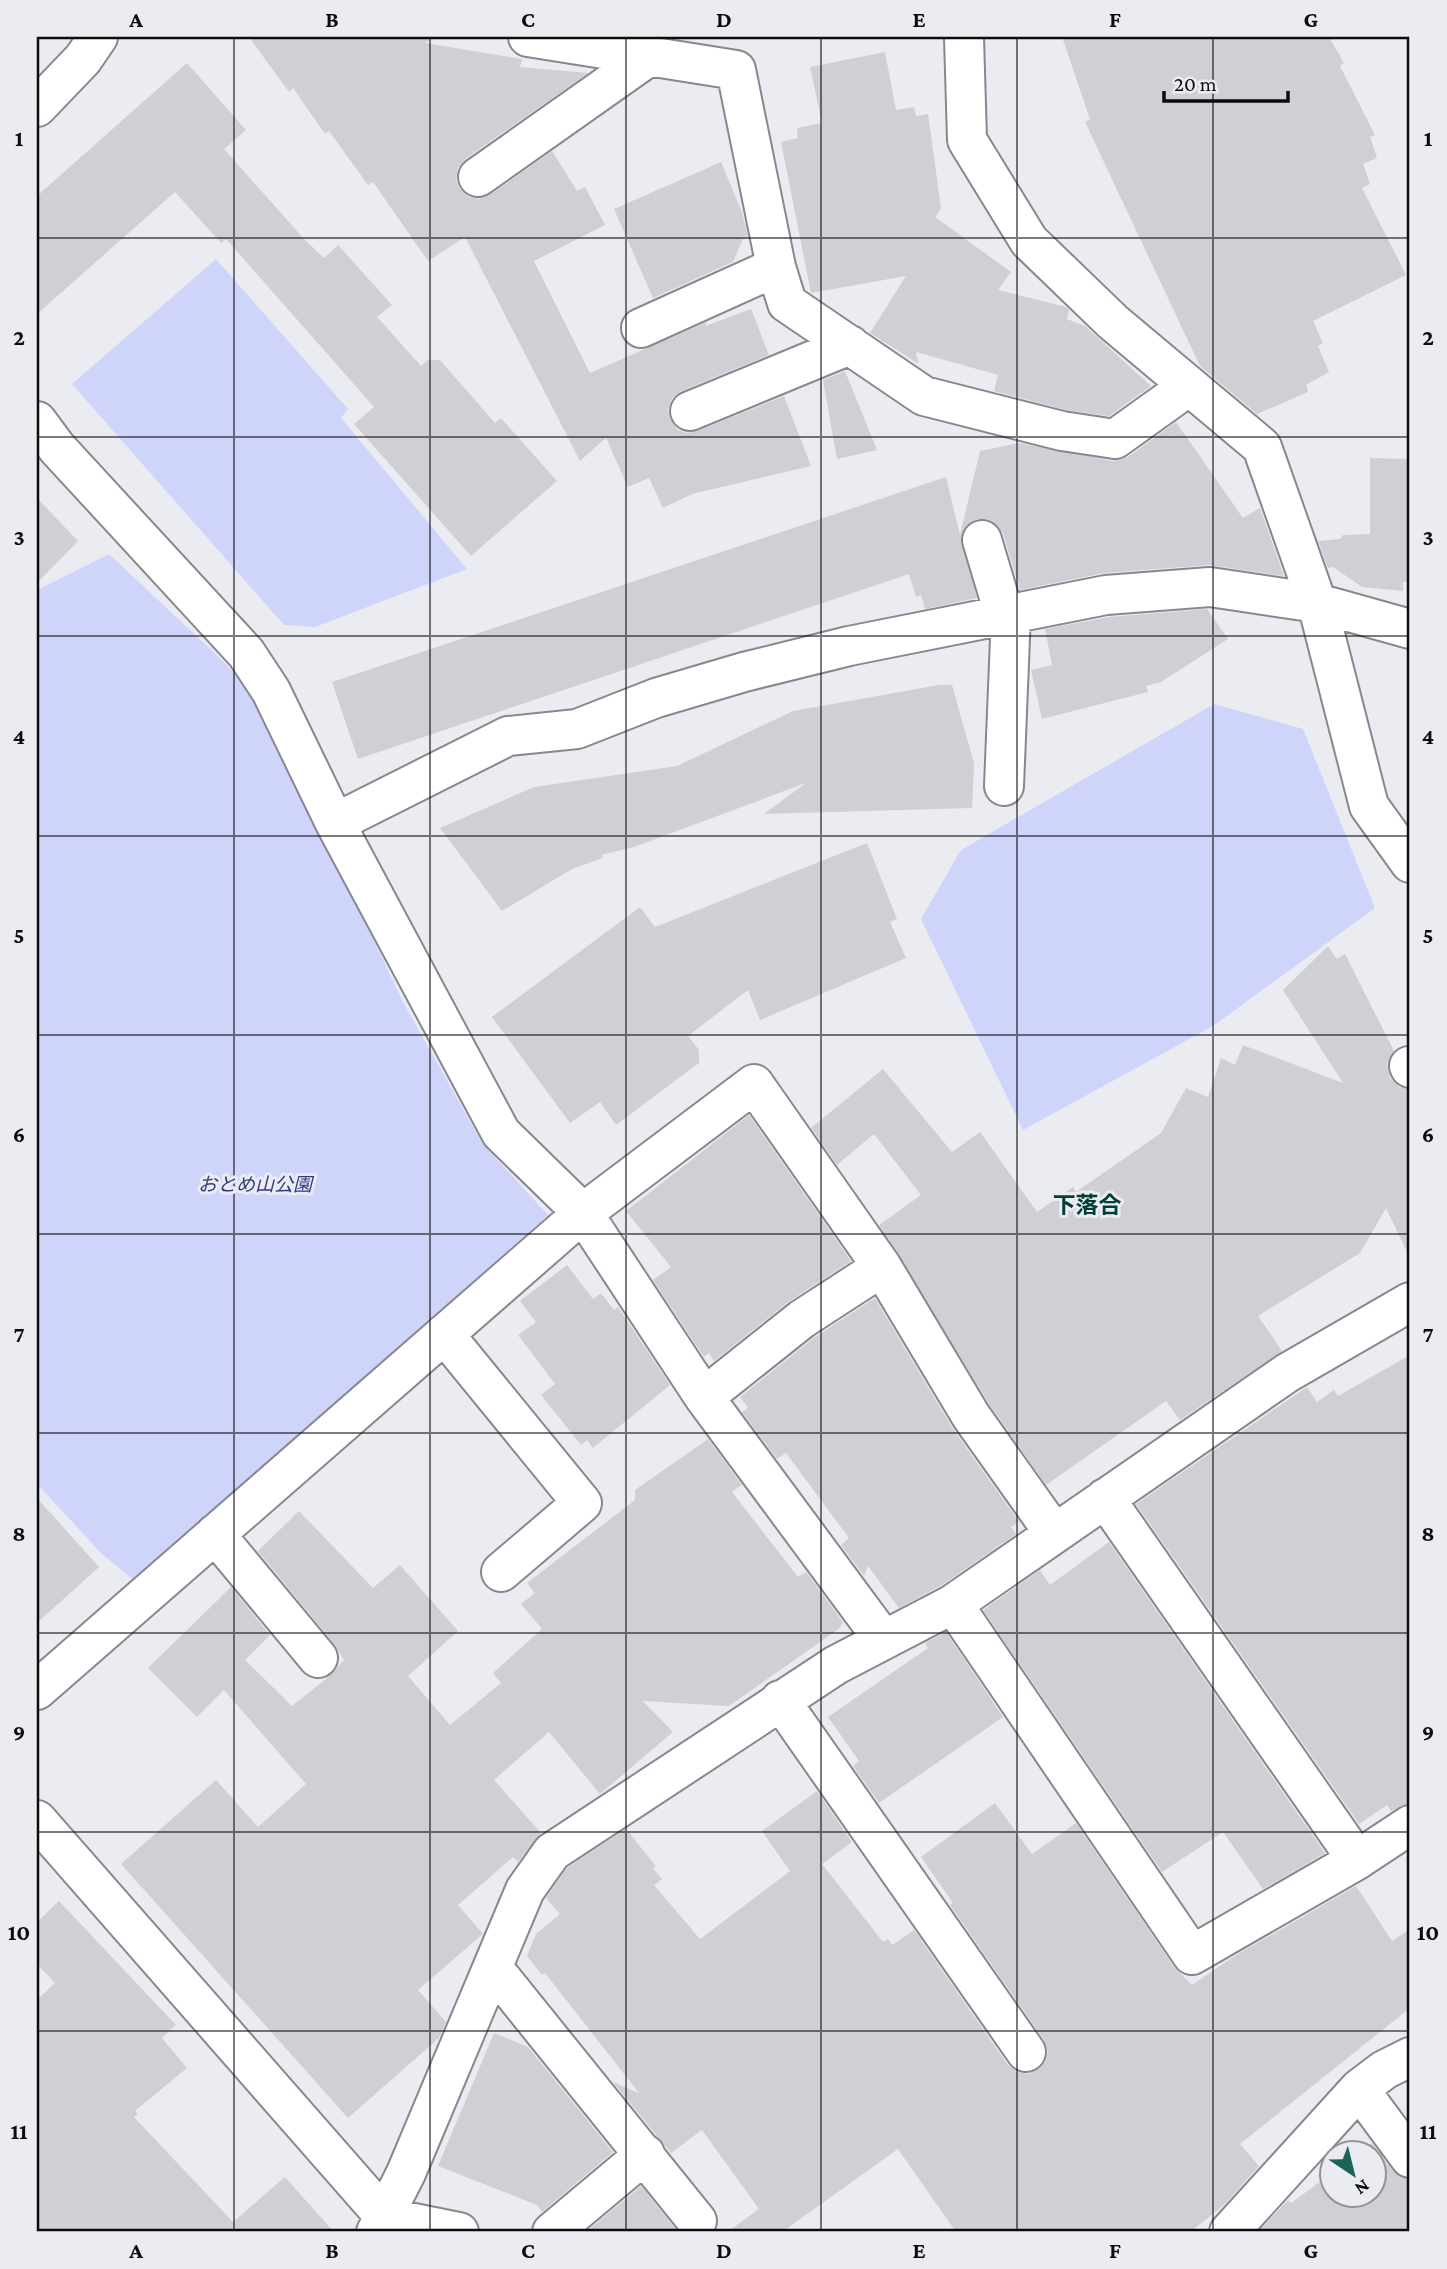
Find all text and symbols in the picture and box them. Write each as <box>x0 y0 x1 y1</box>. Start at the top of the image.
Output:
text: A <box>128 6 143 32</box>
text: B <box>325 6 339 32</box>
text: C <box>521 6 535 32</box>
text: D <box>716 6 732 32</box>
text: E <box>912 6 926 32</box>
text: F <box>1109 6 1121 32</box>
text: G <box>1304 6 1319 32</box>
scale bar <box>1164 60 1288 104</box>
text: 20 m <box>1174 72 1217 96</box>
text: 1 <box>15 125 24 151</box>
text: 1 <box>1424 125 1433 151</box>
text: 2 <box>13 324 25 350</box>
text: 2 <box>1422 324 1434 350</box>
text: 3 <box>13 524 25 550</box>
text: 3 <box>1422 524 1434 550</box>
text: 4 <box>13 723 25 749</box>
text: 4 <box>1422 723 1434 749</box>
text: 5 <box>13 922 25 948</box>
text: 5 <box>1422 922 1434 948</box>
text: 6 <box>13 1121 25 1147</box>
text: 6 <box>1422 1121 1434 1147</box>
park label: おとめ山公園 <box>198 1174 315 1195</box>
district label: 下落合 <box>1053 1192 1122 1218</box>
text: 7 <box>13 1321 25 1347</box>
text: 7 <box>1422 1321 1434 1347</box>
text: 8 <box>12 1520 26 1546</box>
text: 8 <box>1421 1520 1435 1546</box>
text: 9 <box>13 1719 25 1745</box>
text: 9 <box>1422 1719 1434 1745</box>
text: 10 <box>8 1919 30 1945</box>
text: 10 <box>1417 1919 1439 1945</box>
text: 11 <box>10 2118 28 2144</box>
text: 11 <box>1419 2118 1437 2144</box>
north arrow <box>1318 2140 1388 2210</box>
text: N <box>1351 2175 1374 2200</box>
text: A <box>128 2237 143 2263</box>
text: B <box>325 2237 339 2263</box>
text: C <box>521 2237 535 2263</box>
text: D <box>716 2237 732 2263</box>
text: E <box>912 2237 926 2263</box>
text: F <box>1109 2237 1121 2263</box>
text: G <box>1304 2237 1319 2263</box>

